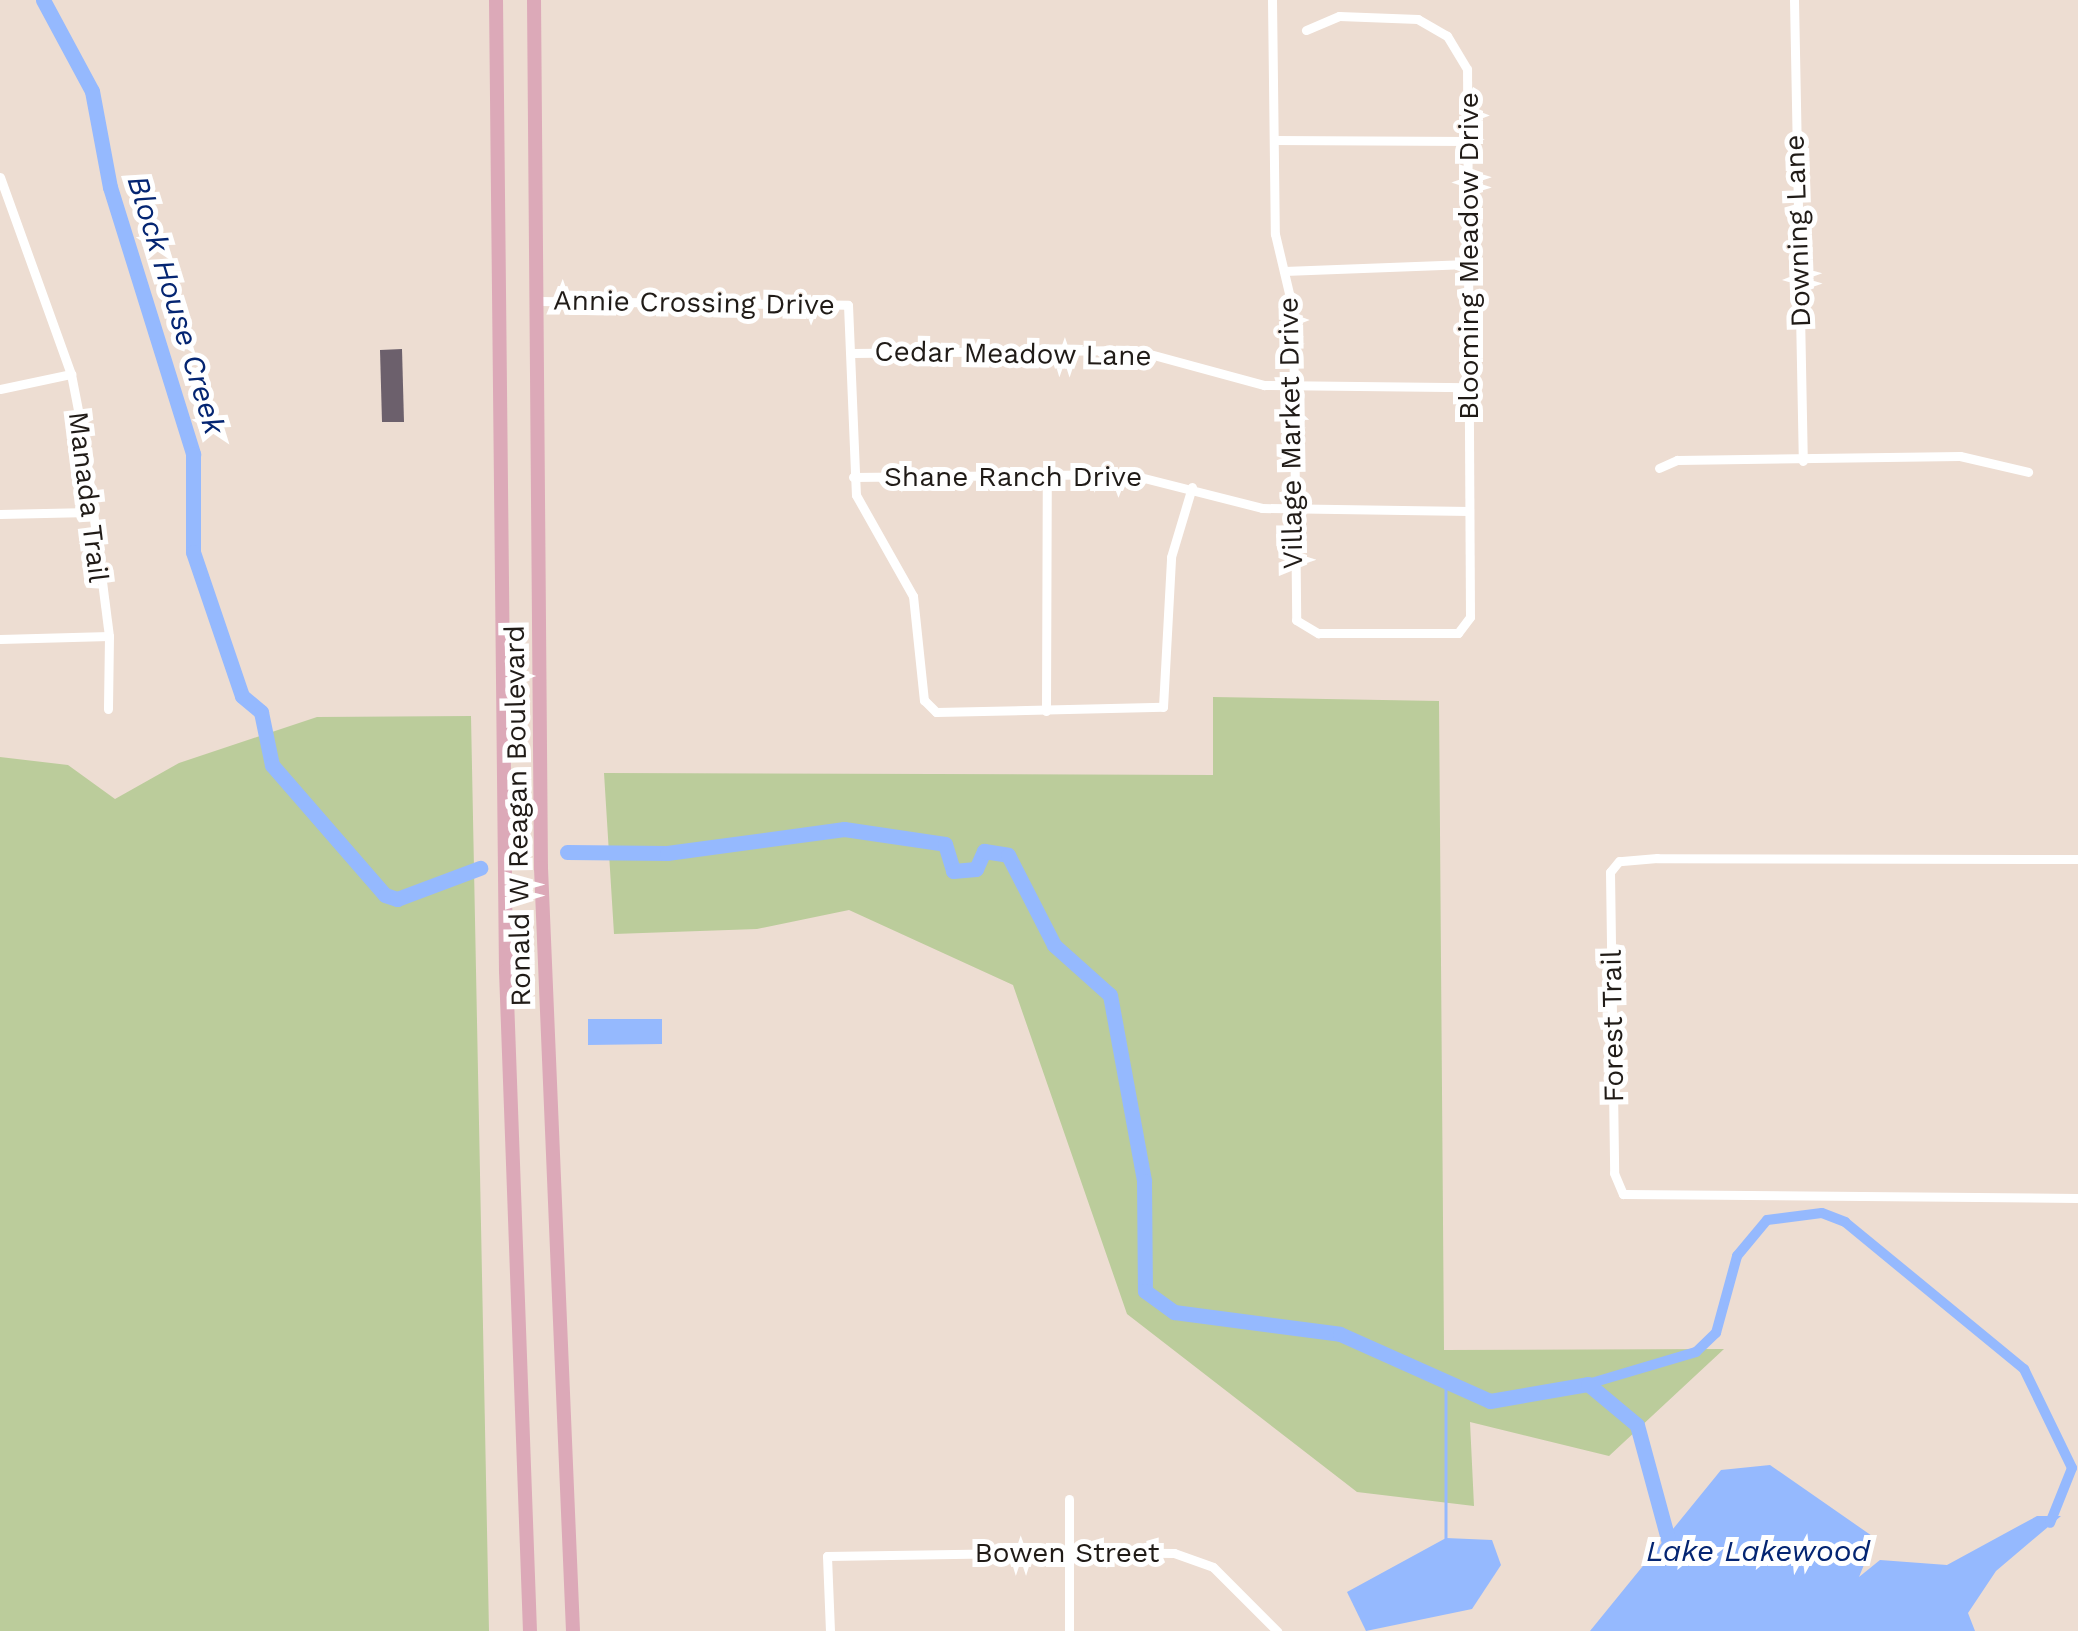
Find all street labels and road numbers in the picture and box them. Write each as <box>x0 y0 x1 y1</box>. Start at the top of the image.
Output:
street label: Blooming Meadow Drive <box>1452 92 1486 420</box>
street label: Downing Lane <box>1778 134 1818 328</box>
street label: Annie Crossing Drive <box>553 284 835 322</box>
street label: Village Market Drive <box>1272 297 1310 569</box>
street label: Cedar Meadow Lane <box>874 335 1152 373</box>
street label: Manada Trail <box>61 409 115 585</box>
street label: Shane Ranch Drive <box>884 460 1142 494</box>
street label: Ronald W Reagan Boulevard <box>498 624 538 1008</box>
street label: Forest Trail <box>1595 949 1631 1103</box>
street label: Bowen Street <box>975 1536 1159 1570</box>

